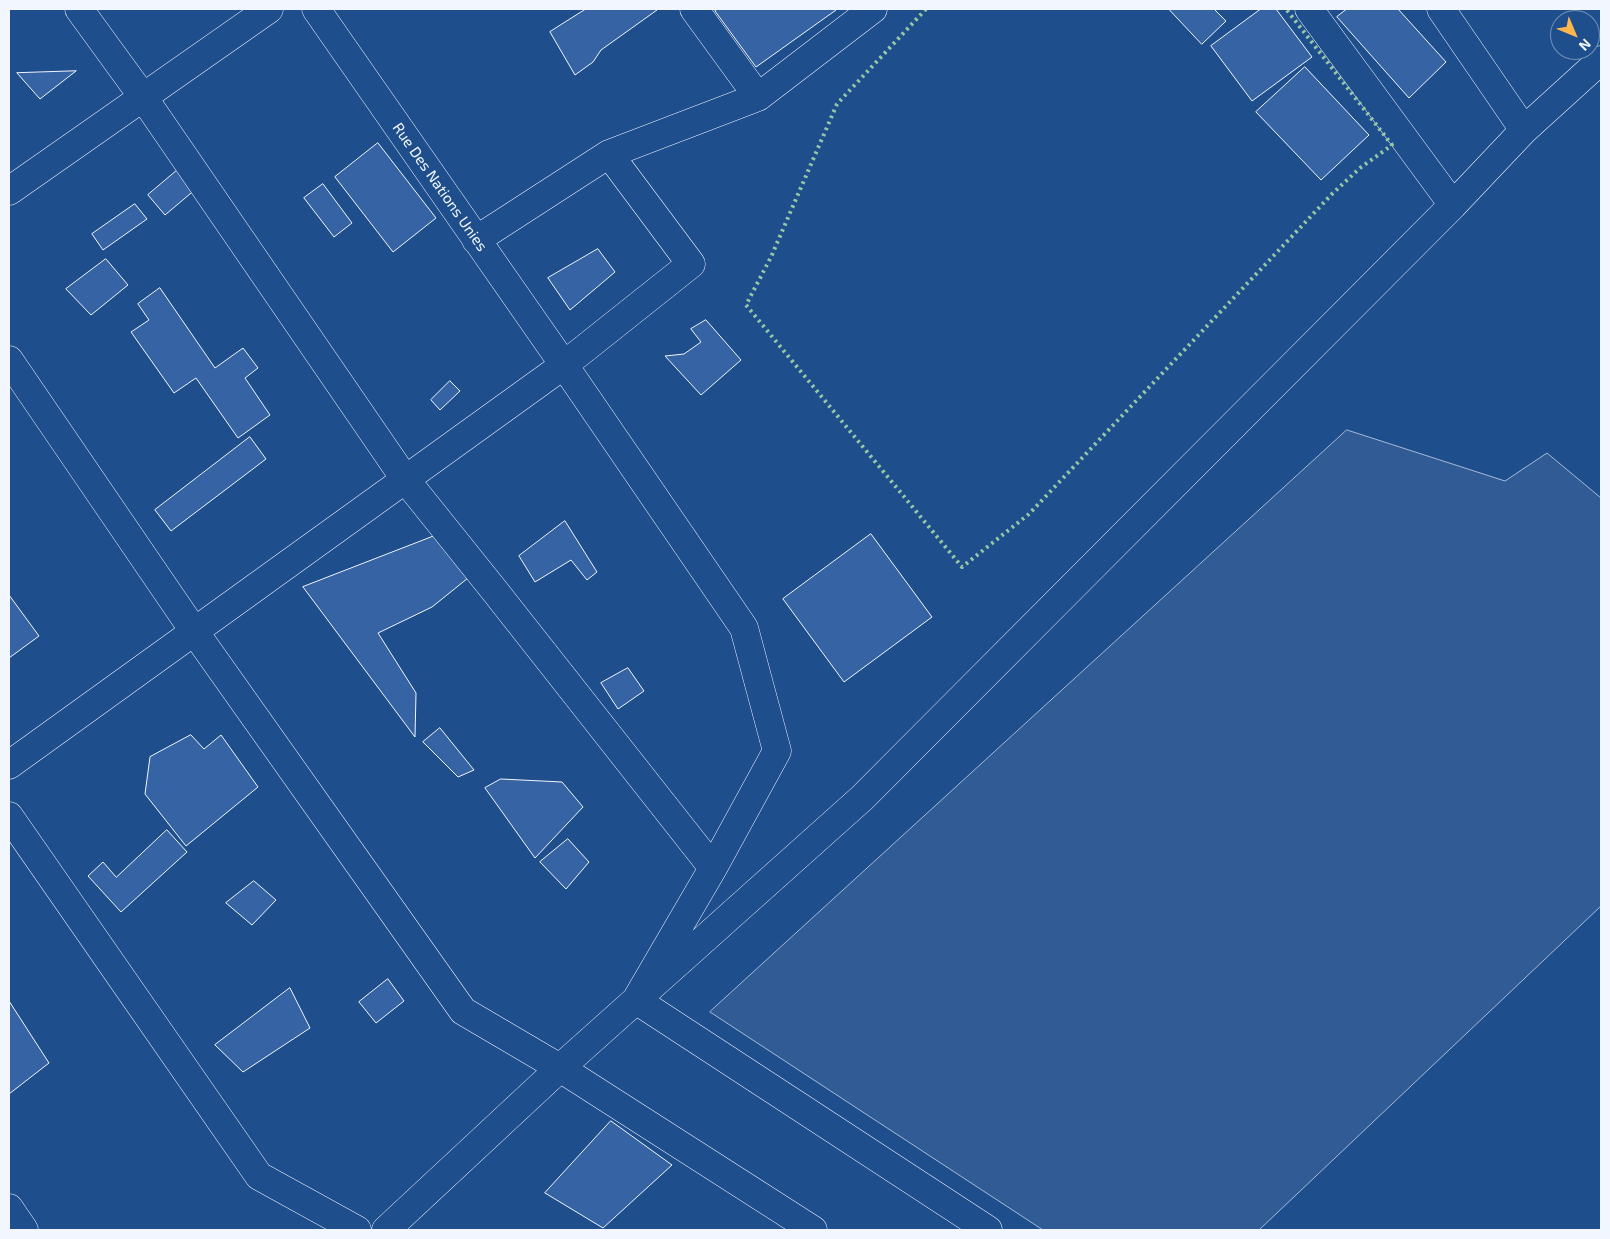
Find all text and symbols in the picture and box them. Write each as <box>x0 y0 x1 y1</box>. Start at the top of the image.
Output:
north arrow <box>1550 10 1600 60</box>
text: N <box>1576 36 1595 55</box>
street label: Rue Des Nations Unies <box>389 119 491 255</box>

